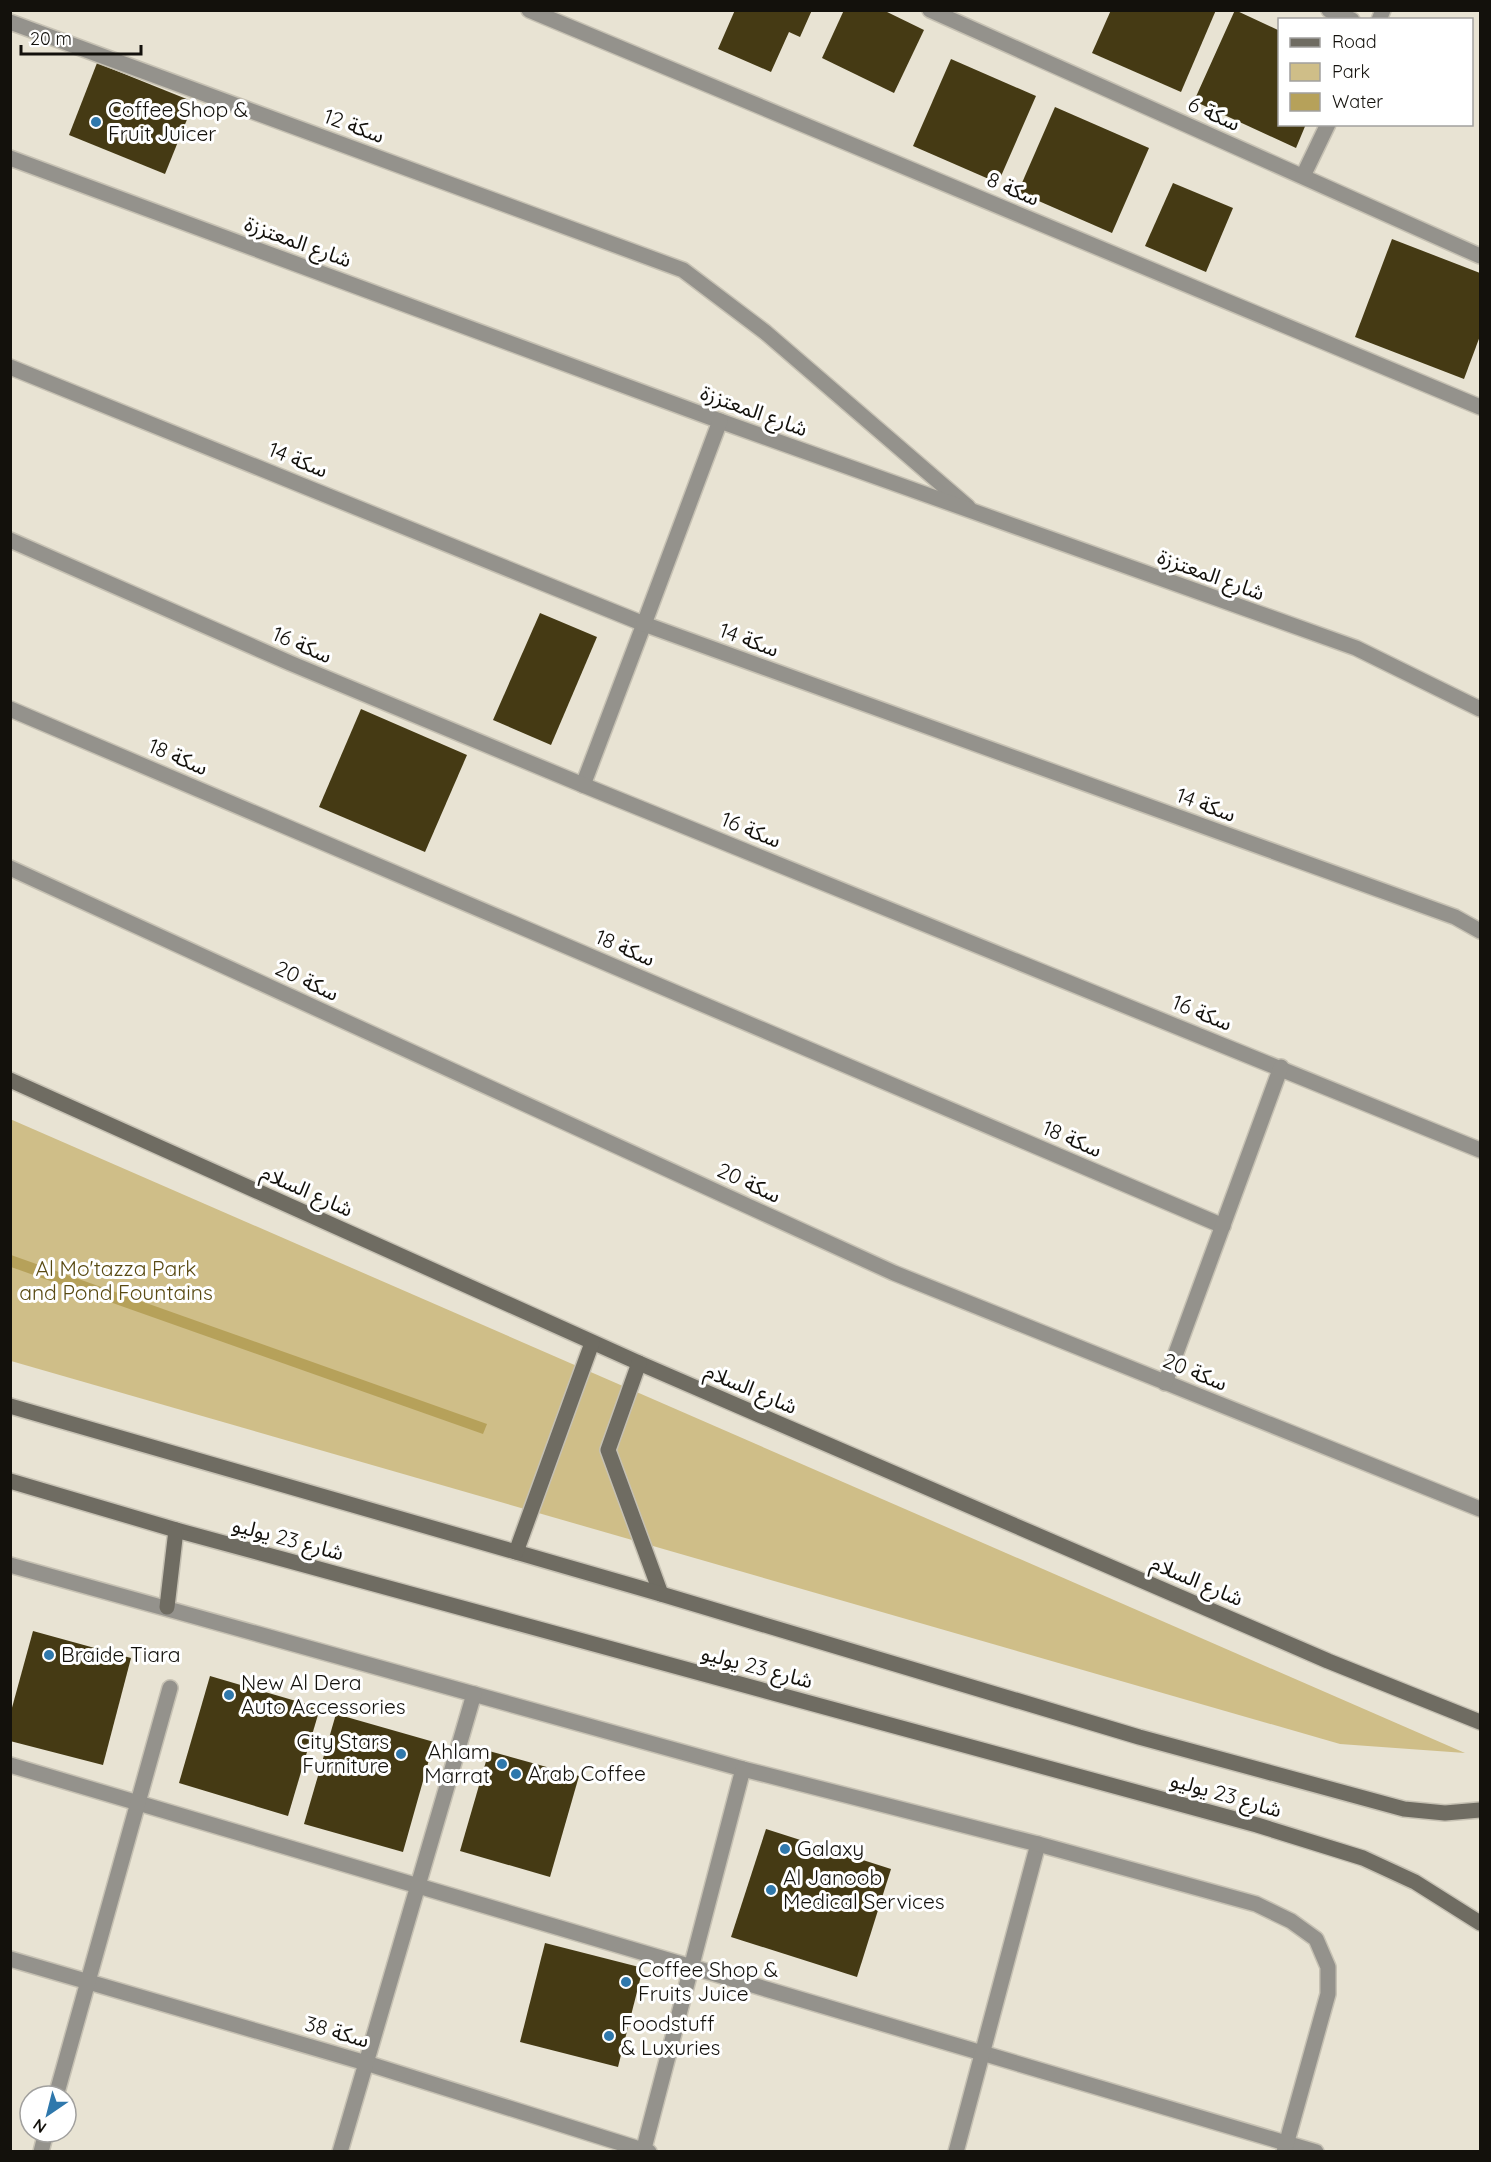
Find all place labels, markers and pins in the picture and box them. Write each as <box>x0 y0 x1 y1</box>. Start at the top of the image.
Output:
place label: Coffee Shop & Fruit Juicer <box>108 96 248 146</box>
marker: Coffee Shop & Fruit Juicer <box>89 115 103 129</box>
place label: Braide Tiara <box>61 1641 181 1667</box>
marker: Braide Tiara <box>42 1648 56 1662</box>
place label: New Al Dera Auto Accessories <box>241 1669 406 1719</box>
marker: New Al Dera Auto Accessories <box>222 1688 236 1702</box>
place label: City Stars Furniture <box>296 1728 389 1778</box>
place label: Ahlam Marrat <box>424 1738 490 1788</box>
marker: City Stars Furniture <box>394 1747 408 1761</box>
marker: Ahlam Marrat <box>495 1757 509 1771</box>
place label: Arab Coffee <box>528 1760 646 1786</box>
marker: Arab Coffee <box>509 1767 523 1781</box>
place label: Galaxy <box>797 1835 864 1861</box>
marker: Galaxy <box>778 1842 792 1856</box>
place label: Al Janoob Medical Services <box>783 1864 945 1914</box>
marker: Al Janoob Medical Services <box>764 1883 778 1897</box>
place label: Coffee Shop & Fruits Juice <box>638 1956 778 2006</box>
marker: Coffee Shop & Fruits Juice <box>619 1975 633 1989</box>
place label: Foodstuff & Luxuries <box>621 2010 720 2060</box>
marker: Foodstuff & Luxuries <box>602 2029 616 2043</box>

